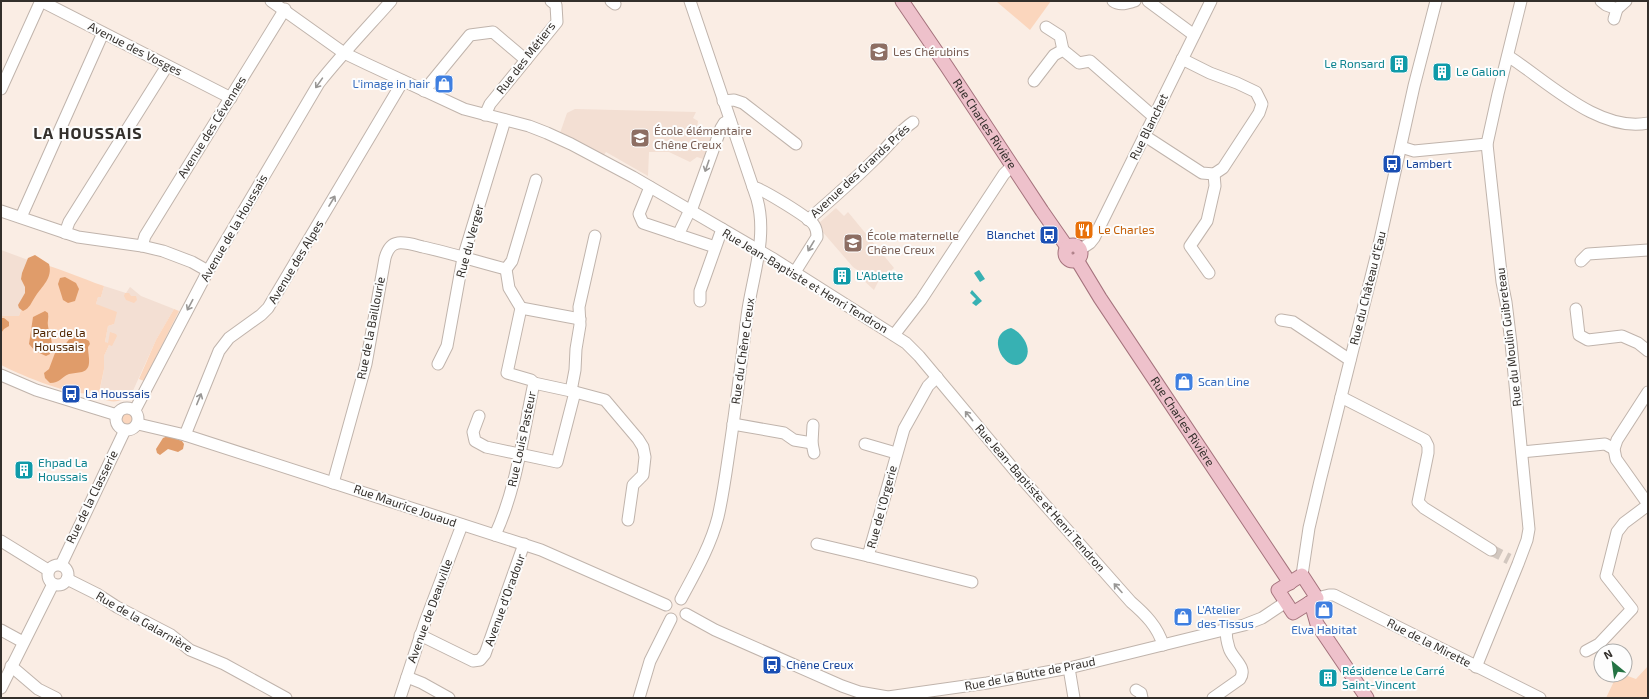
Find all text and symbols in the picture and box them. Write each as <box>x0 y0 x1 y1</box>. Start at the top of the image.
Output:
street label: Avenue des Vosges <box>86 18 185 78</box>
street label: Rue des Métiers <box>493 19 558 96</box>
school or university icon: Les Chérubins <box>868 41 890 63</box>
place label: Les Chérubins <box>893 44 969 58</box>
building icon: Le Ronsard <box>1388 53 1410 75</box>
place label: Le Ronsard <box>1324 56 1385 70</box>
building icon: Le Galion <box>1431 61 1453 83</box>
place label: Le Galion <box>1456 64 1506 78</box>
street label: Avenue des Cévennes <box>174 73 248 180</box>
shop icon: L'image in hair <box>433 73 455 95</box>
place label: L'image in hair <box>353 76 430 90</box>
street label: Rue Charles Rivière <box>951 76 1020 171</box>
one-way arrow <box>315 77 323 88</box>
street label: Rue Blanchet <box>1126 91 1170 162</box>
street label: Avenue des Grands Prés <box>807 121 912 220</box>
district label: LA HOUSSAIS <box>33 123 143 142</box>
place label: École élémentaire Chêne Creux <box>654 123 752 151</box>
school or university icon: École élémentaire Chêne Creux <box>629 127 651 149</box>
bus stop icon: Lambert <box>1381 153 1403 175</box>
place label: Lambert <box>1406 156 1452 170</box>
one-way arrow <box>703 159 710 172</box>
street label: Avenue de la Houssais <box>197 171 270 284</box>
one-way arrow <box>329 195 337 207</box>
street label: Rue du Verger <box>453 202 486 279</box>
street label: Avenue des Alpes <box>265 217 326 306</box>
restaurant icon: Le Charles <box>1073 219 1095 241</box>
place label: Le Charles <box>1098 222 1155 236</box>
bus stop icon: Blanchet <box>1038 224 1060 246</box>
street label: Rue Jean-Baptiste et Henri Tendron <box>720 225 891 335</box>
place label: Blanchet <box>987 227 1035 241</box>
place label: École maternelle Chêne Creux <box>867 228 959 256</box>
street label: Rue du Château d'Eau <box>1346 229 1388 346</box>
school or university icon: École maternelle Chêne Creux <box>842 232 864 254</box>
one-way arrow <box>807 240 815 252</box>
building icon: L'Ablette <box>831 265 853 287</box>
street label: Rue du Moulin Guibreteau <box>1493 267 1523 407</box>
place label: L'Ablette <box>856 268 903 282</box>
street label: Rue de la Baillourie <box>353 275 387 380</box>
street label: Rue du Chêne Creux <box>728 296 756 405</box>
one-way arrow <box>186 299 193 311</box>
park label: Parc de la Houssais <box>33 325 85 353</box>
shop icon: Scan Line <box>1173 371 1195 393</box>
street label: Rue Charles Rivière <box>1148 374 1218 469</box>
place label: Scan Line <box>1198 374 1249 388</box>
bus stop icon: La Houssais <box>60 383 82 405</box>
place label: La Houssais <box>85 386 150 400</box>
street label: Rue Louis Pasteur <box>504 390 538 488</box>
one-way arrow <box>196 393 203 405</box>
one-way arrow <box>964 410 973 421</box>
street label: Rue Jean-Baptiste et Henri Tendron <box>973 421 1109 574</box>
street label: Rue de la Classerie <box>62 448 120 545</box>
place label: Ehpad La Houssais <box>38 455 88 483</box>
building icon: Ehpad La Houssais <box>13 459 35 481</box>
street label: Rue de l'Orgerie <box>863 464 899 550</box>
street label: Rue Maurice Jouaud <box>352 481 459 529</box>
street label: Avenue d'Oradour <box>481 552 527 648</box>
street label: Avenue de Deauville <box>404 557 454 665</box>
one-way arrow <box>1114 583 1123 593</box>
street label: Rue de la Galarnière <box>94 588 195 654</box>
shop icon: Elva Habitat <box>1313 599 1335 621</box>
place label: L'Atelier des Tissus <box>1197 602 1254 630</box>
shop icon: L'Atelier des Tissus <box>1172 606 1194 628</box>
street label: Rue de la Mirette <box>1385 615 1474 669</box>
place label: Elva Habitat <box>1291 622 1357 636</box>
north arrow <box>1593 643 1633 683</box>
text: N <box>1601 646 1615 661</box>
street label: Rue de la Butte de Praud <box>963 653 1096 693</box>
bus stop icon: Chêne Creux <box>761 654 783 676</box>
place label: Chêne Creux <box>786 657 854 671</box>
place label: Résidence Le Carré Saint-Vincent <box>1342 663 1445 691</box>
building icon: Résidence Le Carré Saint-Vincent <box>1317 667 1339 689</box>

